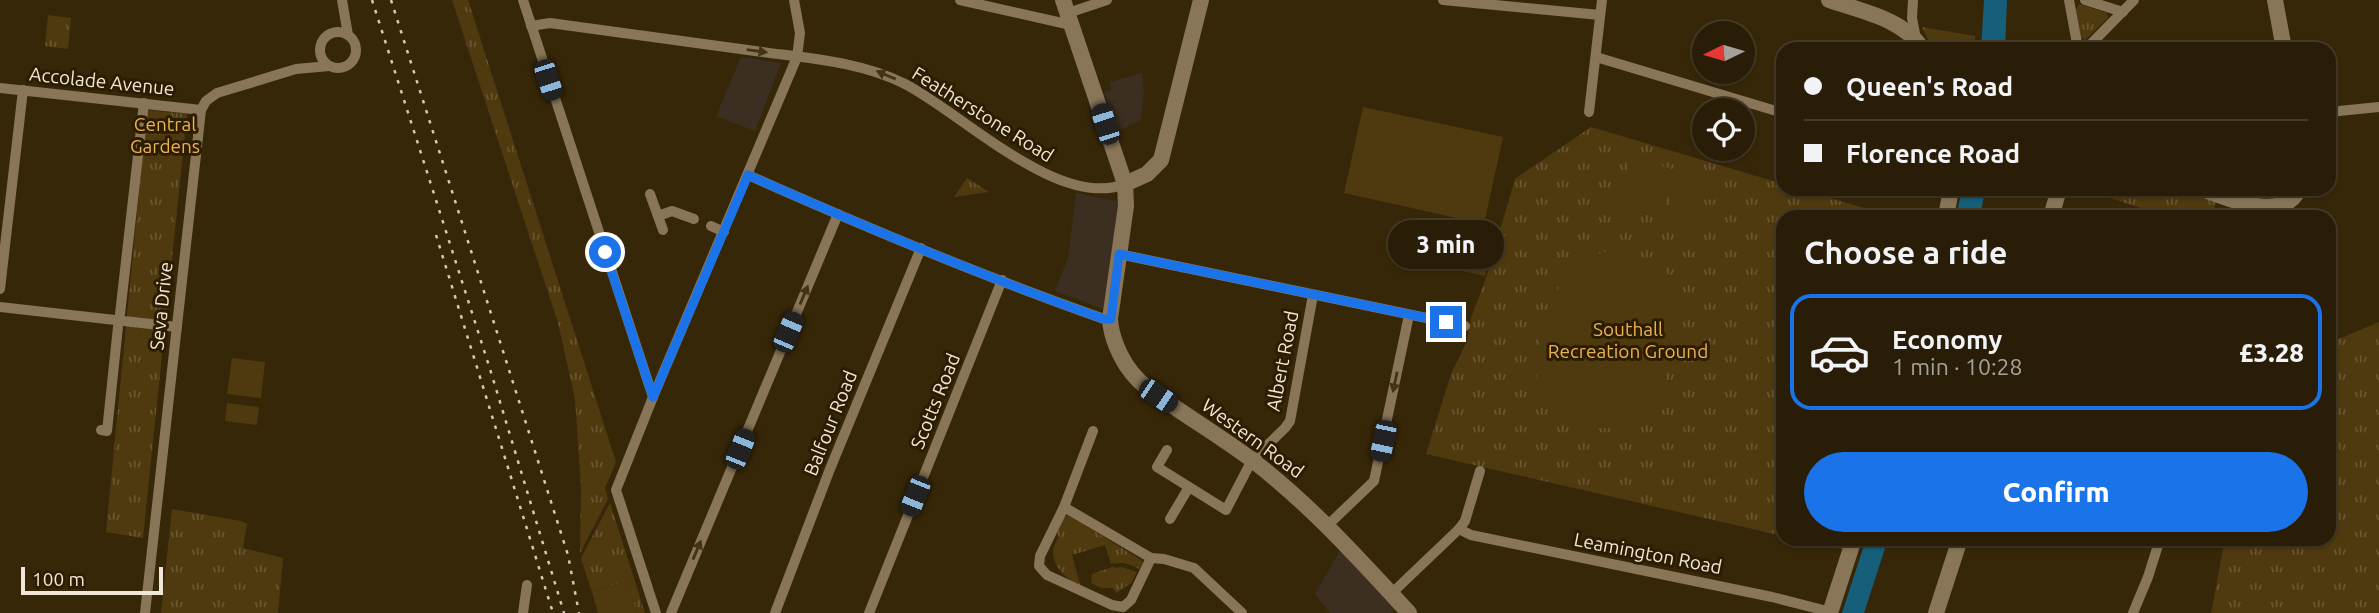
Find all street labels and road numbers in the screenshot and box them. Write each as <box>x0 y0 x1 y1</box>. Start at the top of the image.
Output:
street label: Accolade Avenue <box>28 62 176 100</box>
street label: Featherstone Road <box>908 62 1058 166</box>
street label: Seva Drive <box>145 261 177 351</box>
street label: Albert Road <box>1261 309 1303 413</box>
street label: Scotts Road <box>906 350 964 452</box>
street label: Balfour Road <box>799 367 861 479</box>
street label: Western Road <box>1198 394 1308 482</box>
street label: Leamington Road <box>1572 528 1724 578</box>

